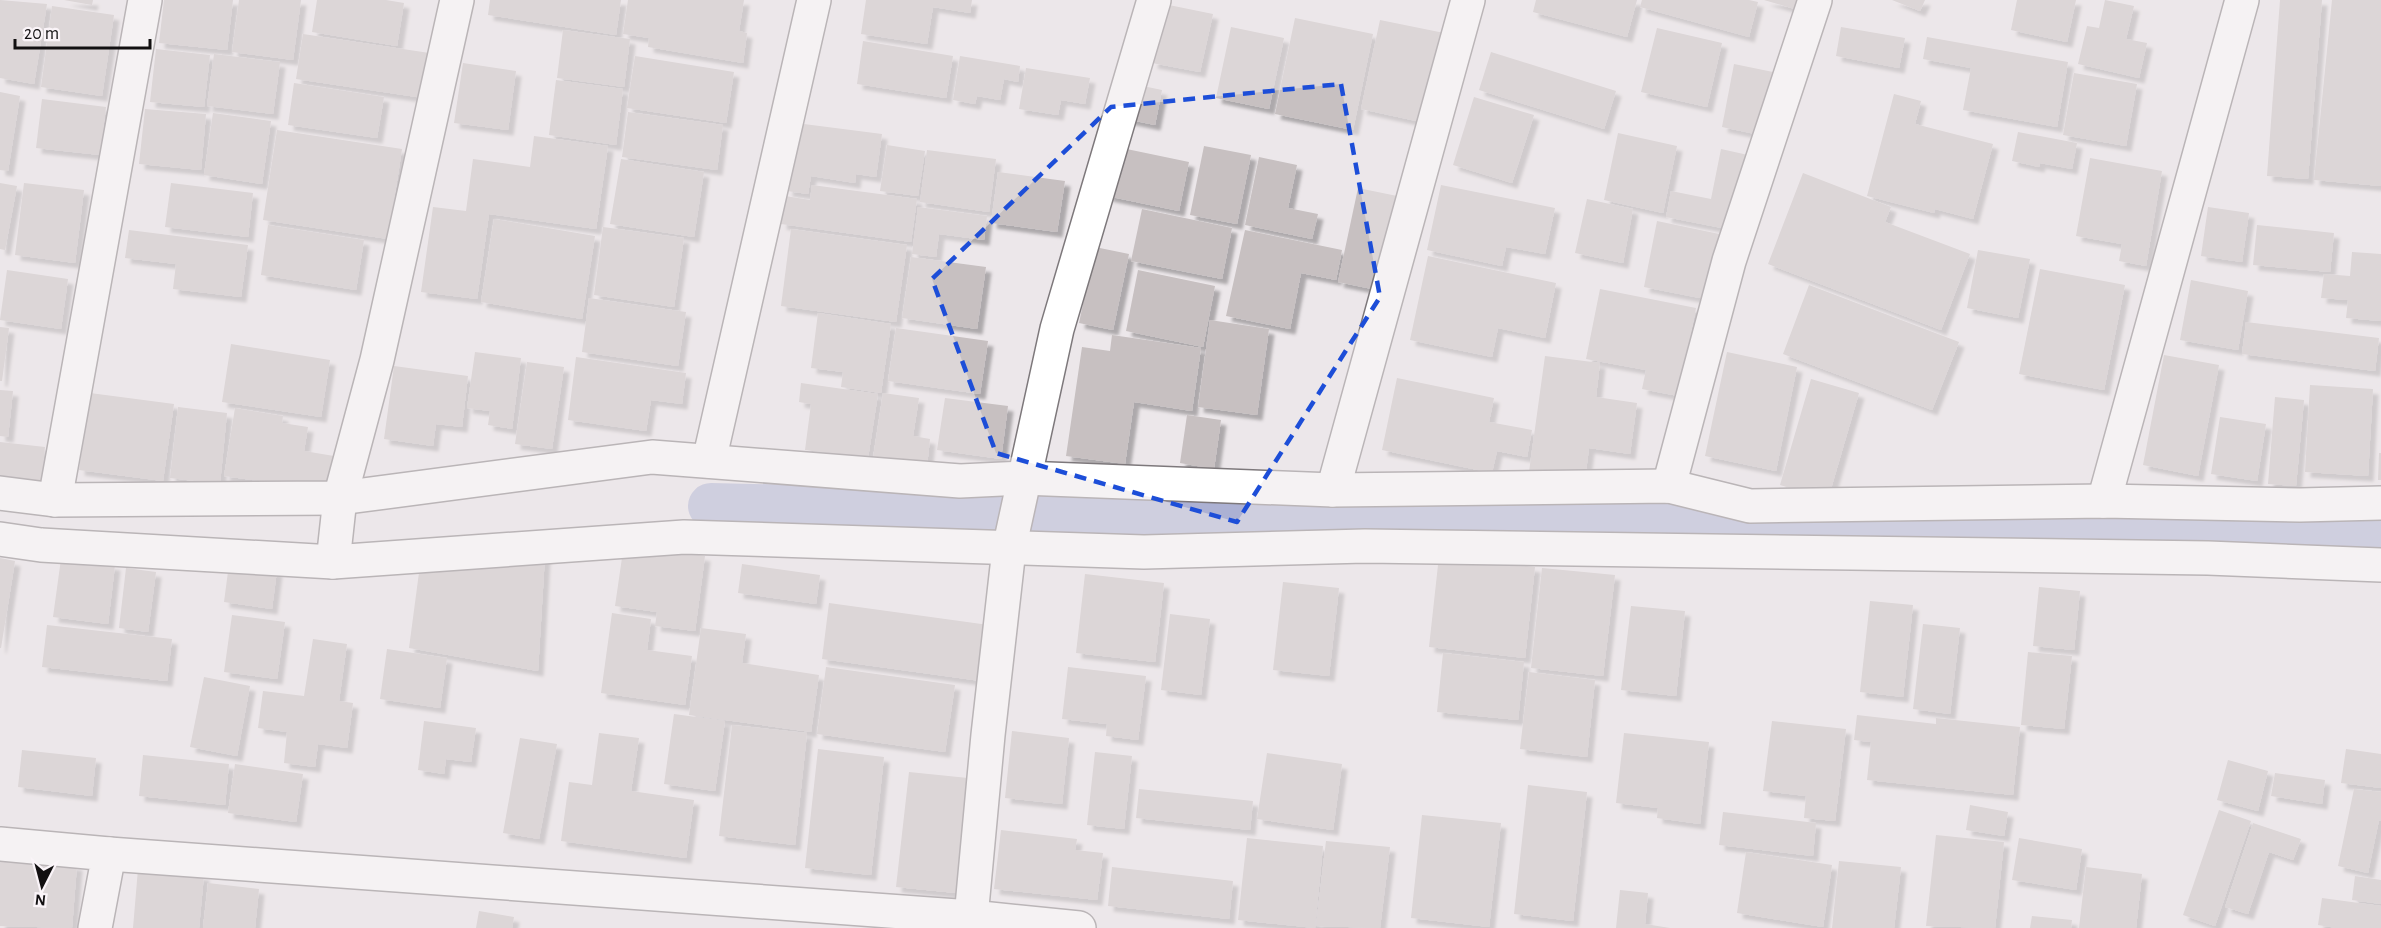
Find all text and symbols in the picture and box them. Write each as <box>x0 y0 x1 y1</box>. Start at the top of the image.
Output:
scale bar <box>15 12 150 50</box>
text: 20 m <box>24 25 59 43</box>
north arrow <box>12 856 72 916</box>
text: N <box>34 891 47 908</box>

